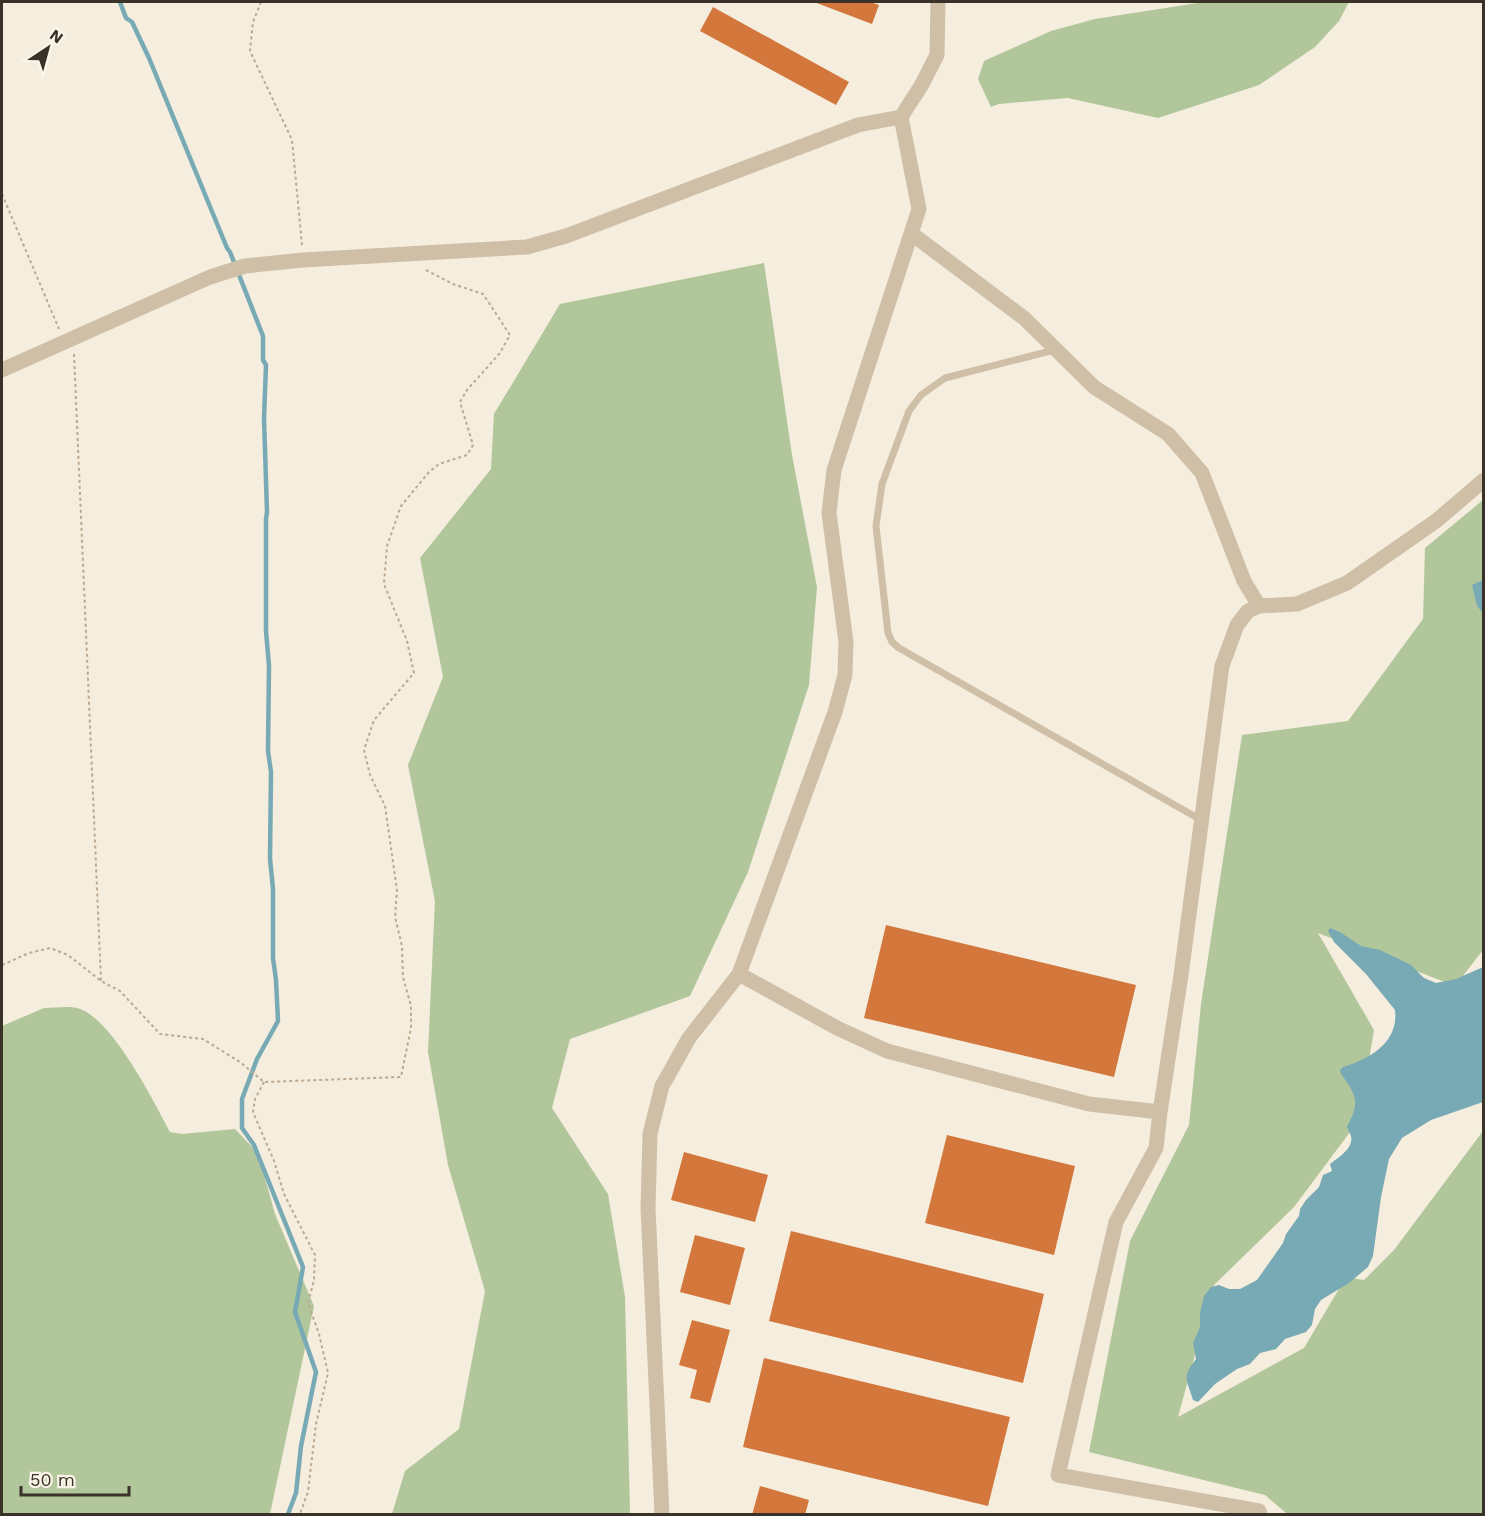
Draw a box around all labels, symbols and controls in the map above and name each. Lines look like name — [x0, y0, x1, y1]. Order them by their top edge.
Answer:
north arrow — [18, 18, 78, 78]
text: N — [46, 25, 67, 47]
scale bar — [21, 1459, 129, 1497]
text: 50 m — [30, 1469, 75, 1490]

